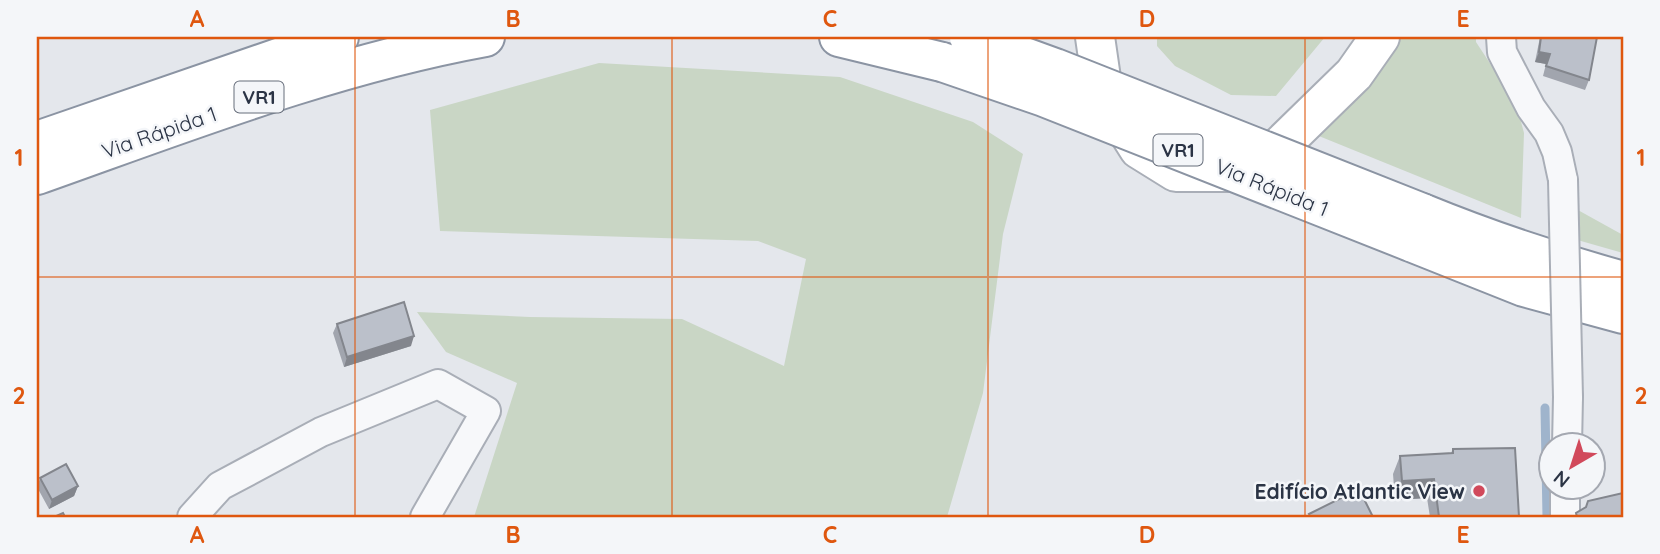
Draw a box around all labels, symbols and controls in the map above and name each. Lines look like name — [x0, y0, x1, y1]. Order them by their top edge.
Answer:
text: A — [190, 4, 205, 33]
text: B — [505, 4, 521, 33]
text: C — [823, 4, 837, 33]
text: D — [1139, 4, 1155, 33]
text: E — [1456, 4, 1470, 33]
road number: VR1 — [234, 82, 284, 113]
street label: Via Rápida 1 — [98, 100, 220, 164]
road number: VR1 — [1154, 134, 1202, 166]
text: 1 — [15, 143, 23, 172]
text: 1 — [1637, 143, 1645, 172]
street label: Via Rápida 1 — [1212, 152, 1332, 222]
text: 2 — [12, 381, 26, 410]
text: 2 — [1634, 381, 1648, 410]
north arrow — [1538, 432, 1608, 502]
text: N — [1548, 465, 1574, 493]
place label: Edifício Atlantic View — [1255, 478, 1465, 504]
marker: Edifício Atlantic View — [1471, 483, 1487, 499]
text: A — [190, 520, 205, 549]
text: B — [505, 520, 521, 549]
text: C — [823, 520, 837, 549]
text: D — [1139, 520, 1155, 549]
text: E — [1456, 520, 1470, 549]

